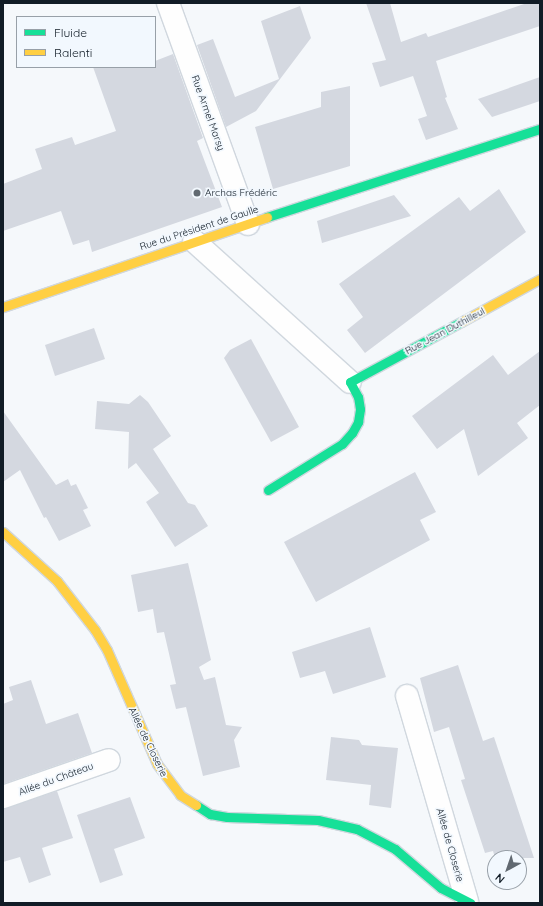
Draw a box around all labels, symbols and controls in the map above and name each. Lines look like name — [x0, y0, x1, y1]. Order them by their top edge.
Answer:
legend — [16, 16, 156, 68]
text: Fluide — [54, 25, 87, 40]
text: Ralenti — [54, 45, 92, 60]
street label: Rue Armel Marsy — [189, 74, 227, 152]
place label: Archas Frédéric — [205, 187, 277, 199]
marker: Archas Frédéric — [192, 188, 202, 198]
street label: Rue du Président de Gaulle — [138, 203, 260, 253]
street label: Rue Jean Duthilleul — [403, 305, 487, 357]
street label: Allée de Closerie — [126, 705, 170, 779]
street label: Allée du Château — [17, 760, 95, 798]
street label: Allée de Closerie — [434, 807, 466, 883]
north arrow — [487, 850, 527, 890]
text: N — [492, 870, 508, 886]

